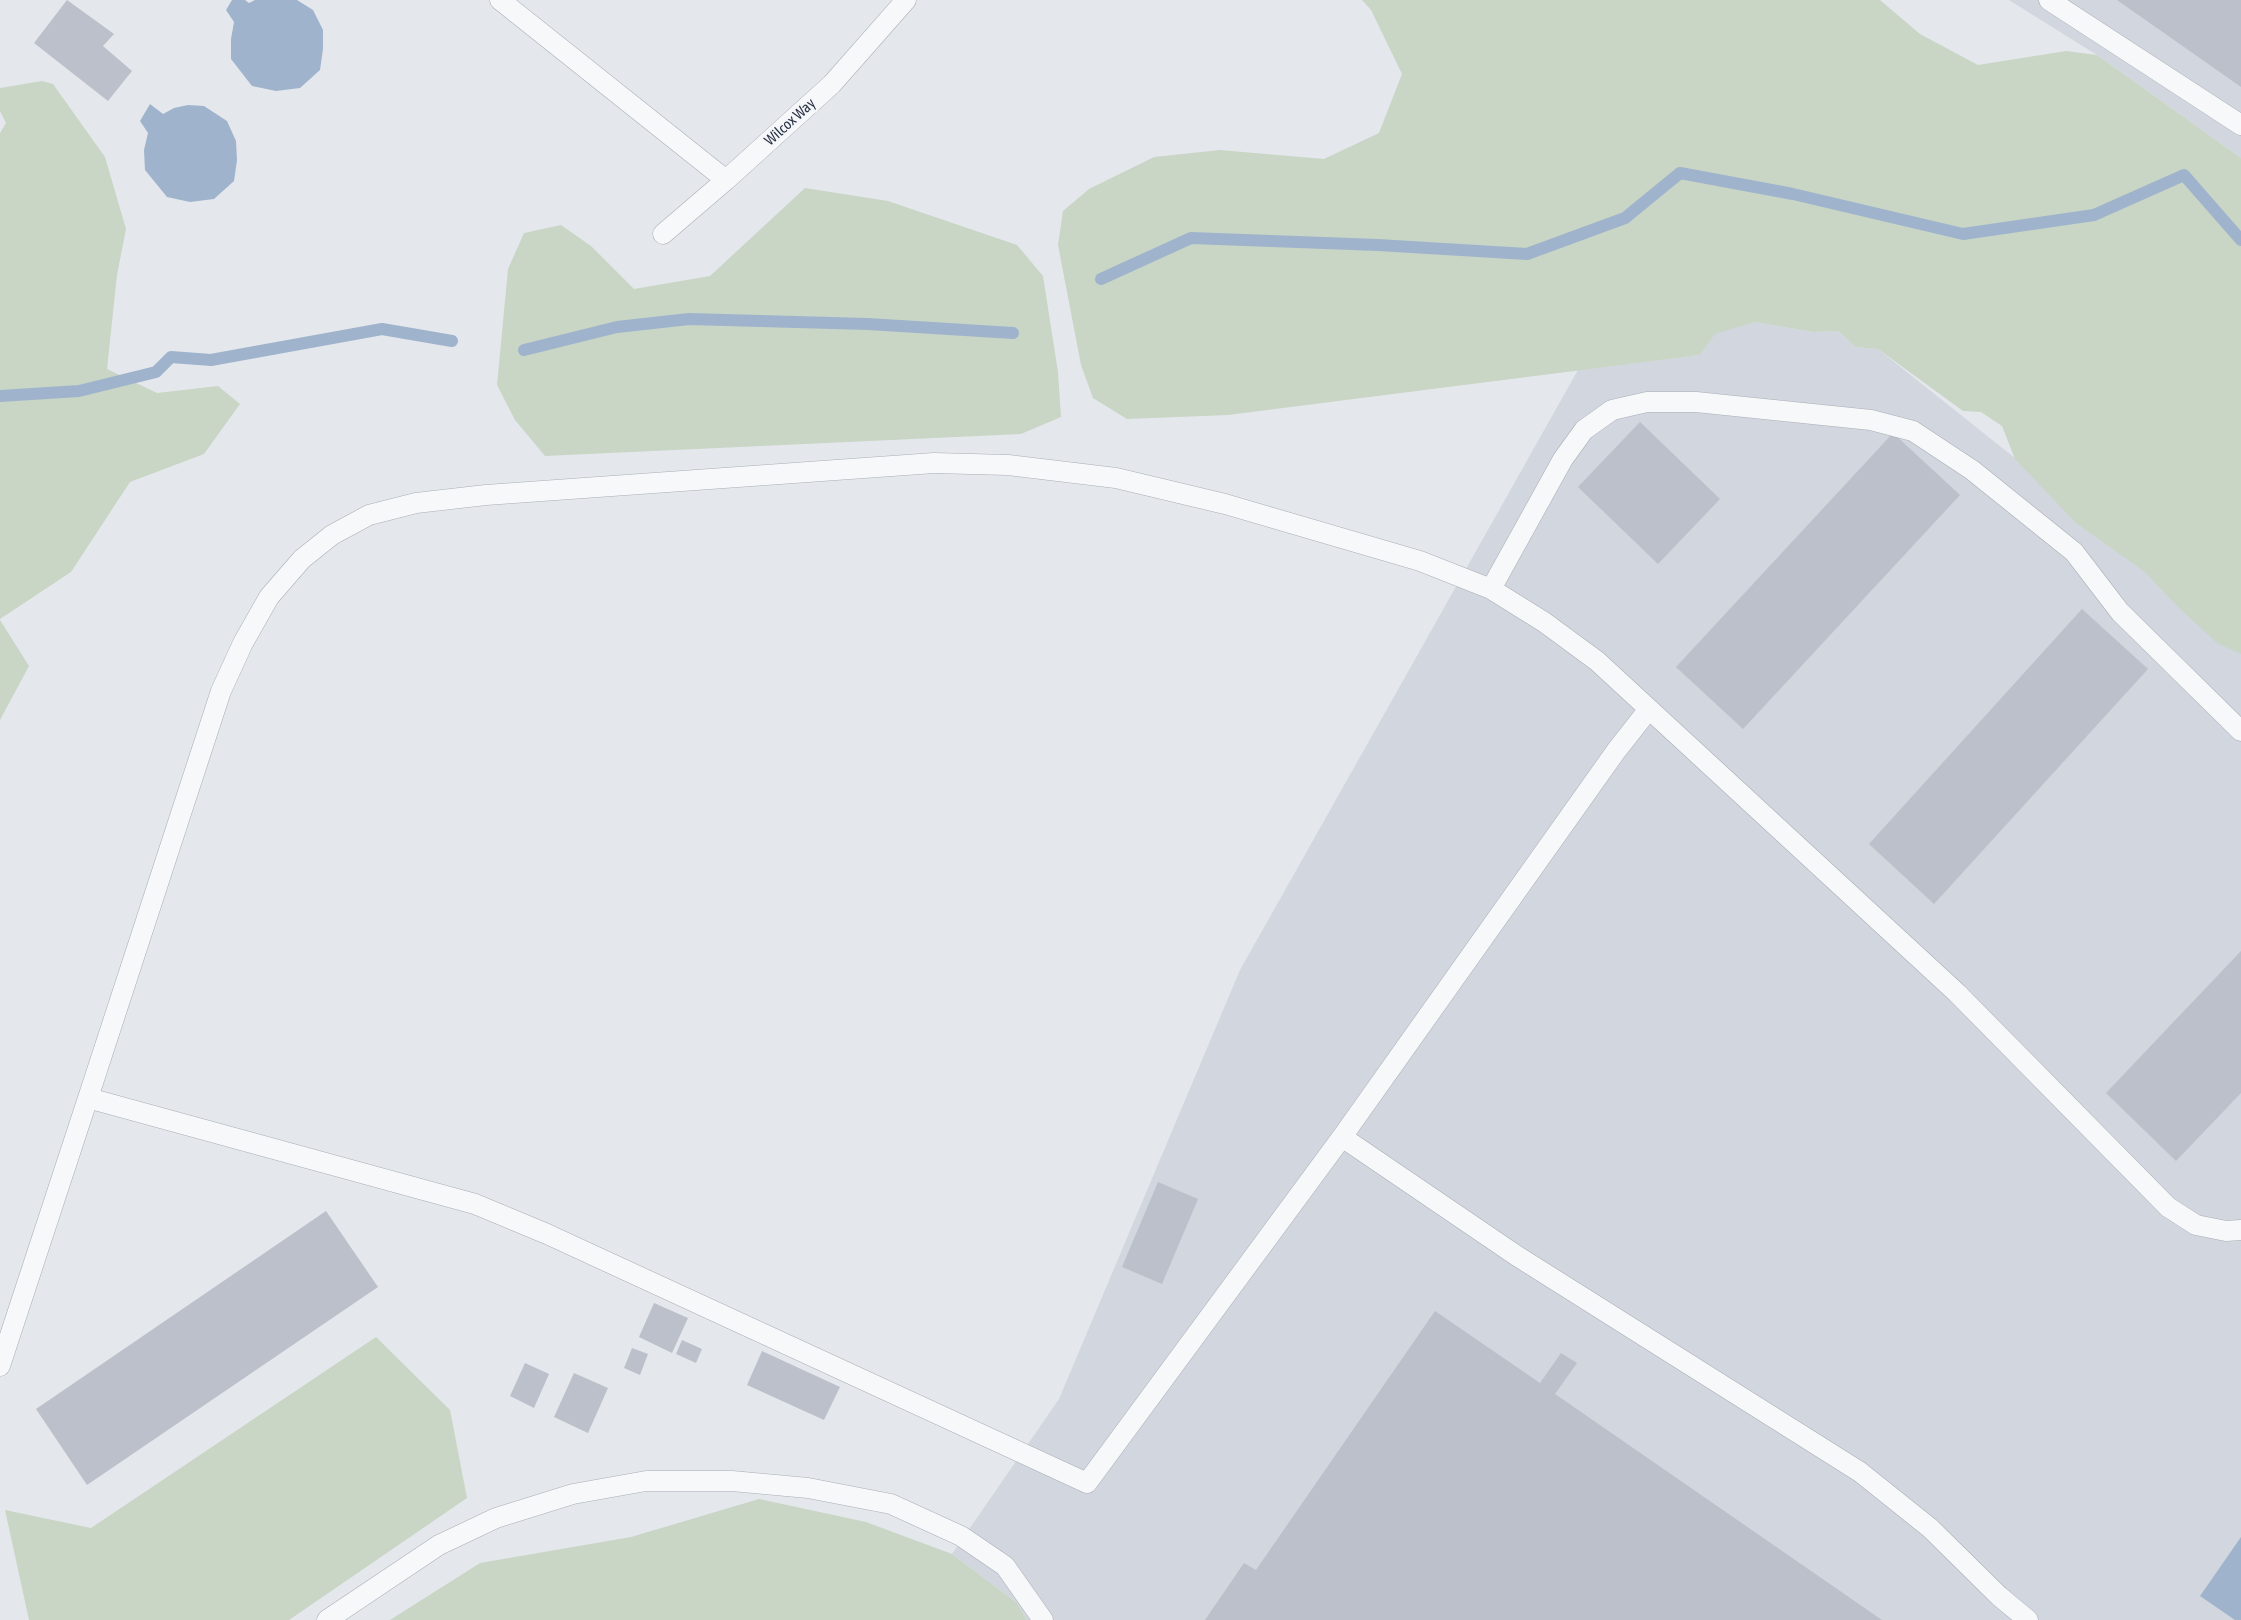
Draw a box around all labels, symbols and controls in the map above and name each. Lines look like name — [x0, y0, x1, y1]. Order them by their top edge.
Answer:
street label: Wilcox Way — [761, 94, 819, 150]

